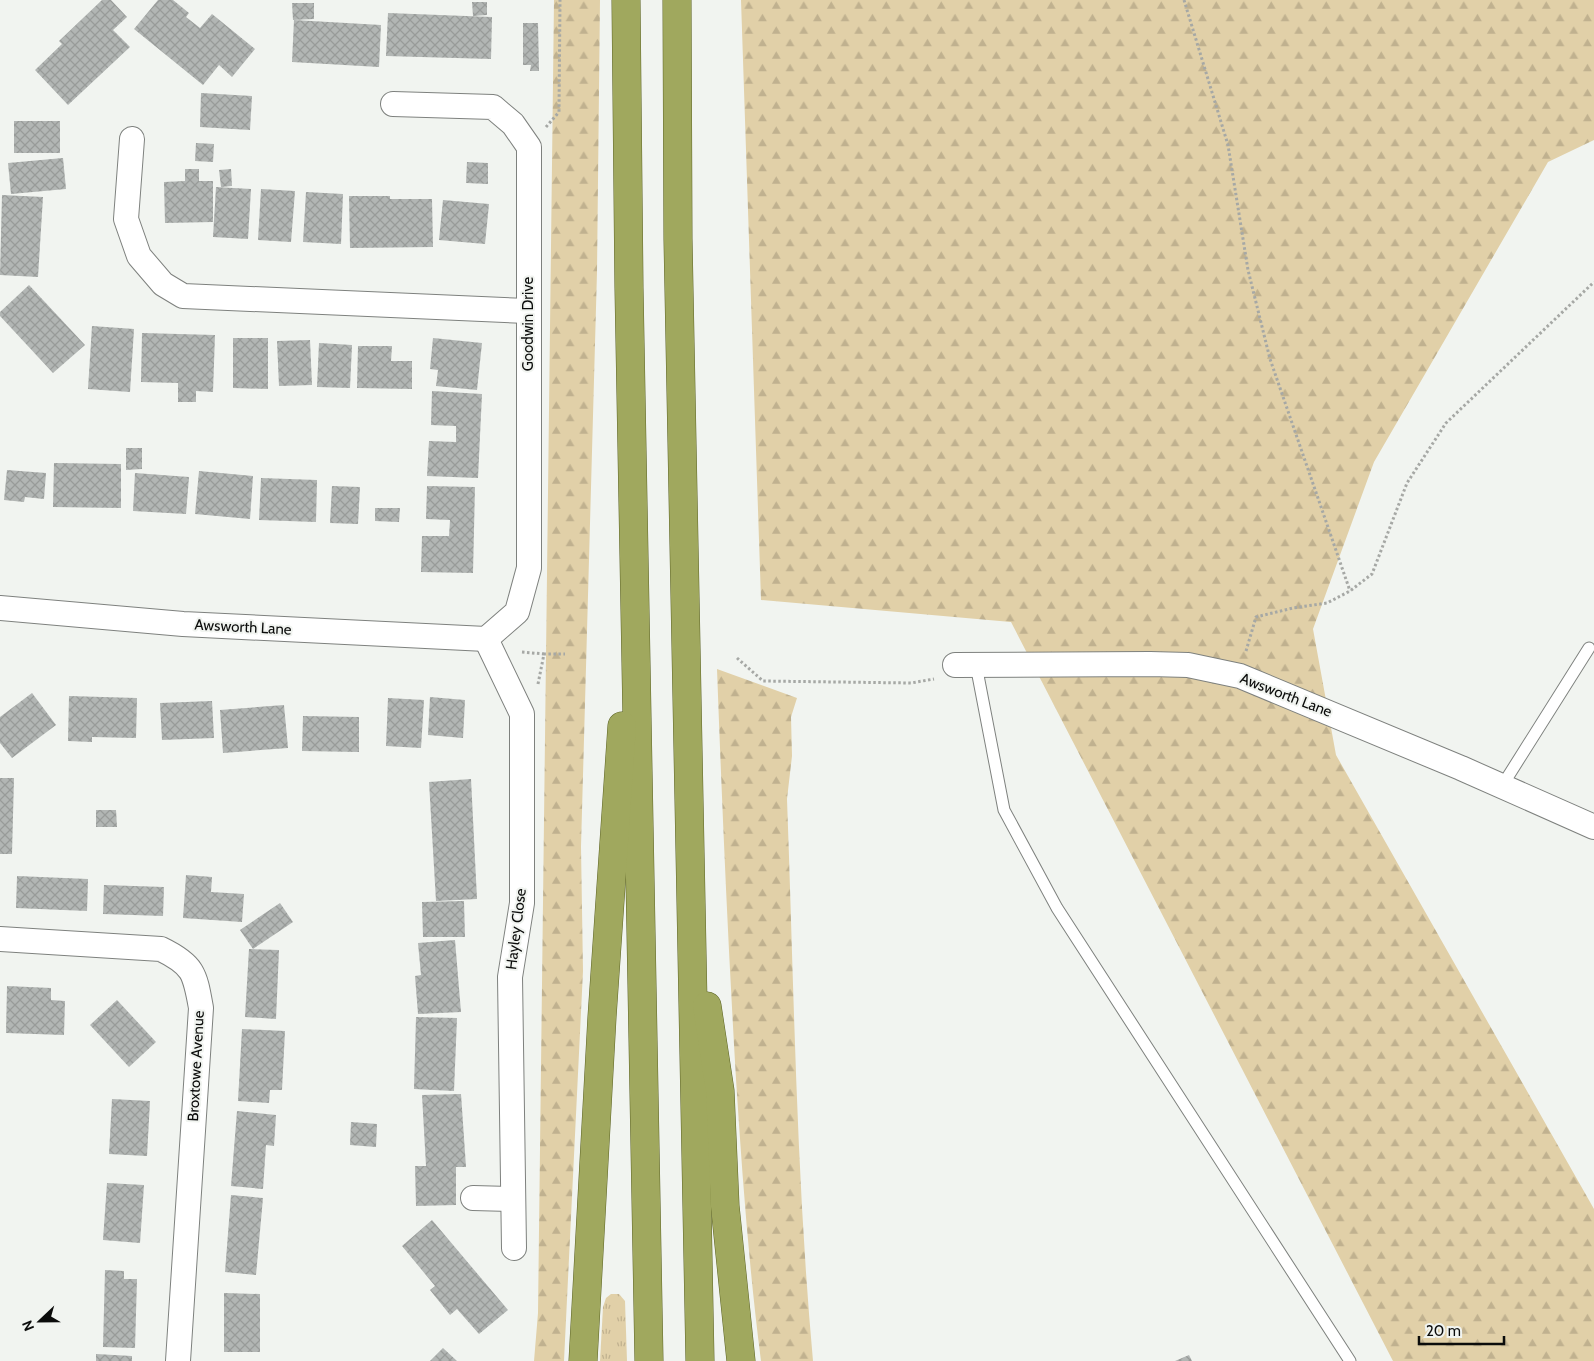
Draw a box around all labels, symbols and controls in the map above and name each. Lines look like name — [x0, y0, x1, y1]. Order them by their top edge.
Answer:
street label: Goodwin Drive — [519, 277, 537, 371]
street label: Awsworth Lane — [194, 615, 292, 639]
street label: Awsworth Lane — [1237, 669, 1335, 721]
street label: Hayley Close — [502, 887, 530, 971]
street label: Broxtowe Avenue — [184, 1010, 208, 1122]
north arrow — [15, 1296, 65, 1346]
scale bar — [1419, 1314, 1504, 1346]
text: N — [18, 1318, 38, 1334]
text: 20 m — [1426, 1322, 1461, 1340]

